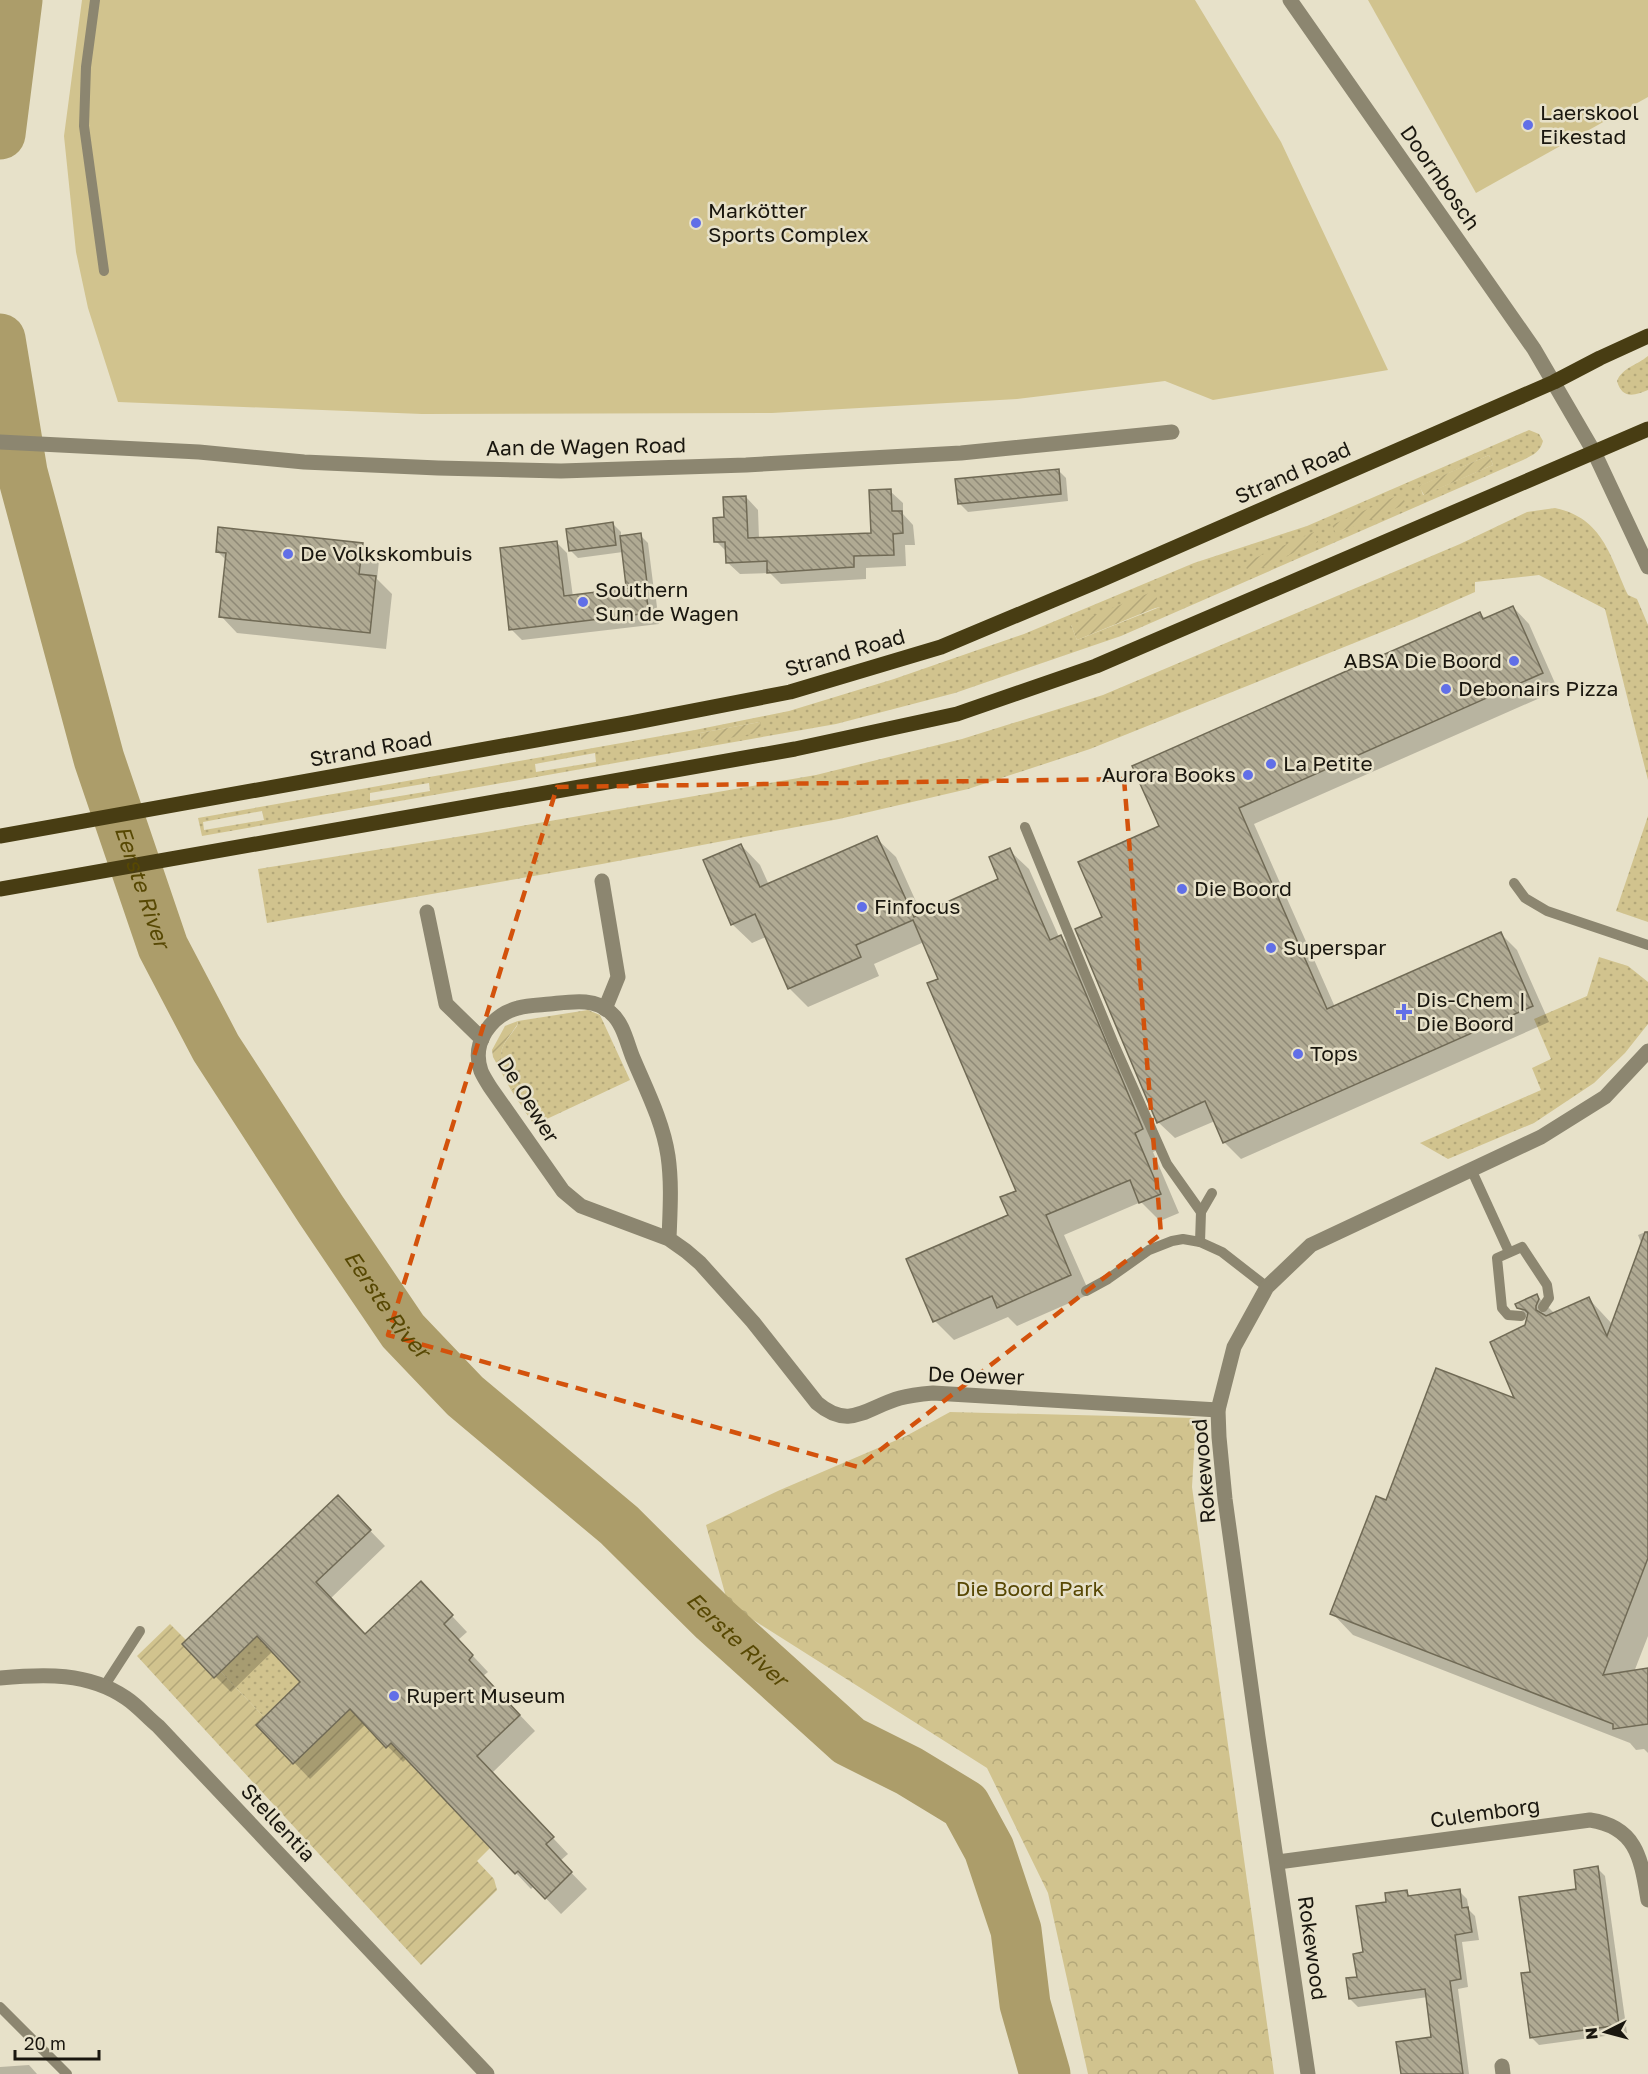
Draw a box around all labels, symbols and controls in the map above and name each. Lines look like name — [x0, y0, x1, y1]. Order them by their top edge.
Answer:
place label: Laerskool Eikestad — [1540, 99, 1639, 149]
marker: Laerskool Eikestad — [1521, 118, 1535, 132]
street label: Doornbosch — [1395, 120, 1486, 235]
place label: Markötter Sports Complex — [708, 197, 869, 247]
marker: Markötter Sports Complex — [689, 216, 703, 230]
street label: Aan de Wagen Road — [486, 431, 686, 461]
street label: Strand Road — [1231, 435, 1354, 509]
place label: De Volkskombuis — [300, 540, 472, 566]
marker: De Volkskombuis — [281, 547, 295, 561]
place label: Southern Sun de Wagen — [595, 576, 739, 626]
marker: Southern Sun de Wagen — [576, 595, 590, 609]
street label: Strand Road — [782, 622, 908, 682]
place label: ABSA Die Boord — [1343, 647, 1502, 673]
marker: ABSA Die Boord — [1507, 654, 1521, 668]
place label: Debonairs Pizza — [1458, 675, 1618, 701]
marker: Debonairs Pizza — [1439, 682, 1453, 696]
street label: Strand Road — [308, 724, 434, 772]
place label: La Petite — [1283, 750, 1373, 776]
marker: La Petite — [1264, 757, 1278, 771]
place label: Aurora Books — [1102, 761, 1236, 787]
marker: Aurora Books — [1241, 768, 1255, 782]
water label: Eerste River — [110, 822, 177, 955]
place label: Die Boord — [1194, 875, 1292, 901]
marker: Die Boord — [1175, 882, 1189, 896]
place label: Finfocus — [874, 893, 960, 919]
marker: Finfocus — [855, 900, 869, 914]
place label: Superspar — [1283, 934, 1387, 960]
marker: Superspar — [1264, 941, 1278, 955]
place label: Dis-Chem | Die Boord — [1416, 986, 1526, 1036]
marker: Dis-Chem | Die Boord — [1397, 1005, 1411, 1019]
place label: Tops — [1310, 1040, 1358, 1066]
marker: Tops — [1291, 1047, 1305, 1061]
street label: De Oewer — [492, 1052, 566, 1147]
water label: Eerste River — [339, 1245, 438, 1366]
street label: De Oewer — [927, 1360, 1025, 1390]
street label: Rokewood — [1185, 1418, 1221, 1525]
park label: Die Boord Park — [956, 1575, 1104, 1601]
water label: Eerste River — [681, 1586, 796, 1694]
place label: Rupert Museum — [406, 1682, 565, 1708]
marker: Rupert Museum — [387, 1689, 401, 1703]
street label: Stellentia — [236, 1778, 322, 1867]
street label: Culemborg — [1428, 1791, 1541, 1833]
street label: Rokewood — [1293, 1894, 1333, 2002]
north arrow — [1576, 2002, 1636, 2062]
scale bar — [15, 2023, 99, 2061]
text: N — [1581, 2026, 1602, 2041]
text: 20 m — [24, 2032, 66, 2054]

